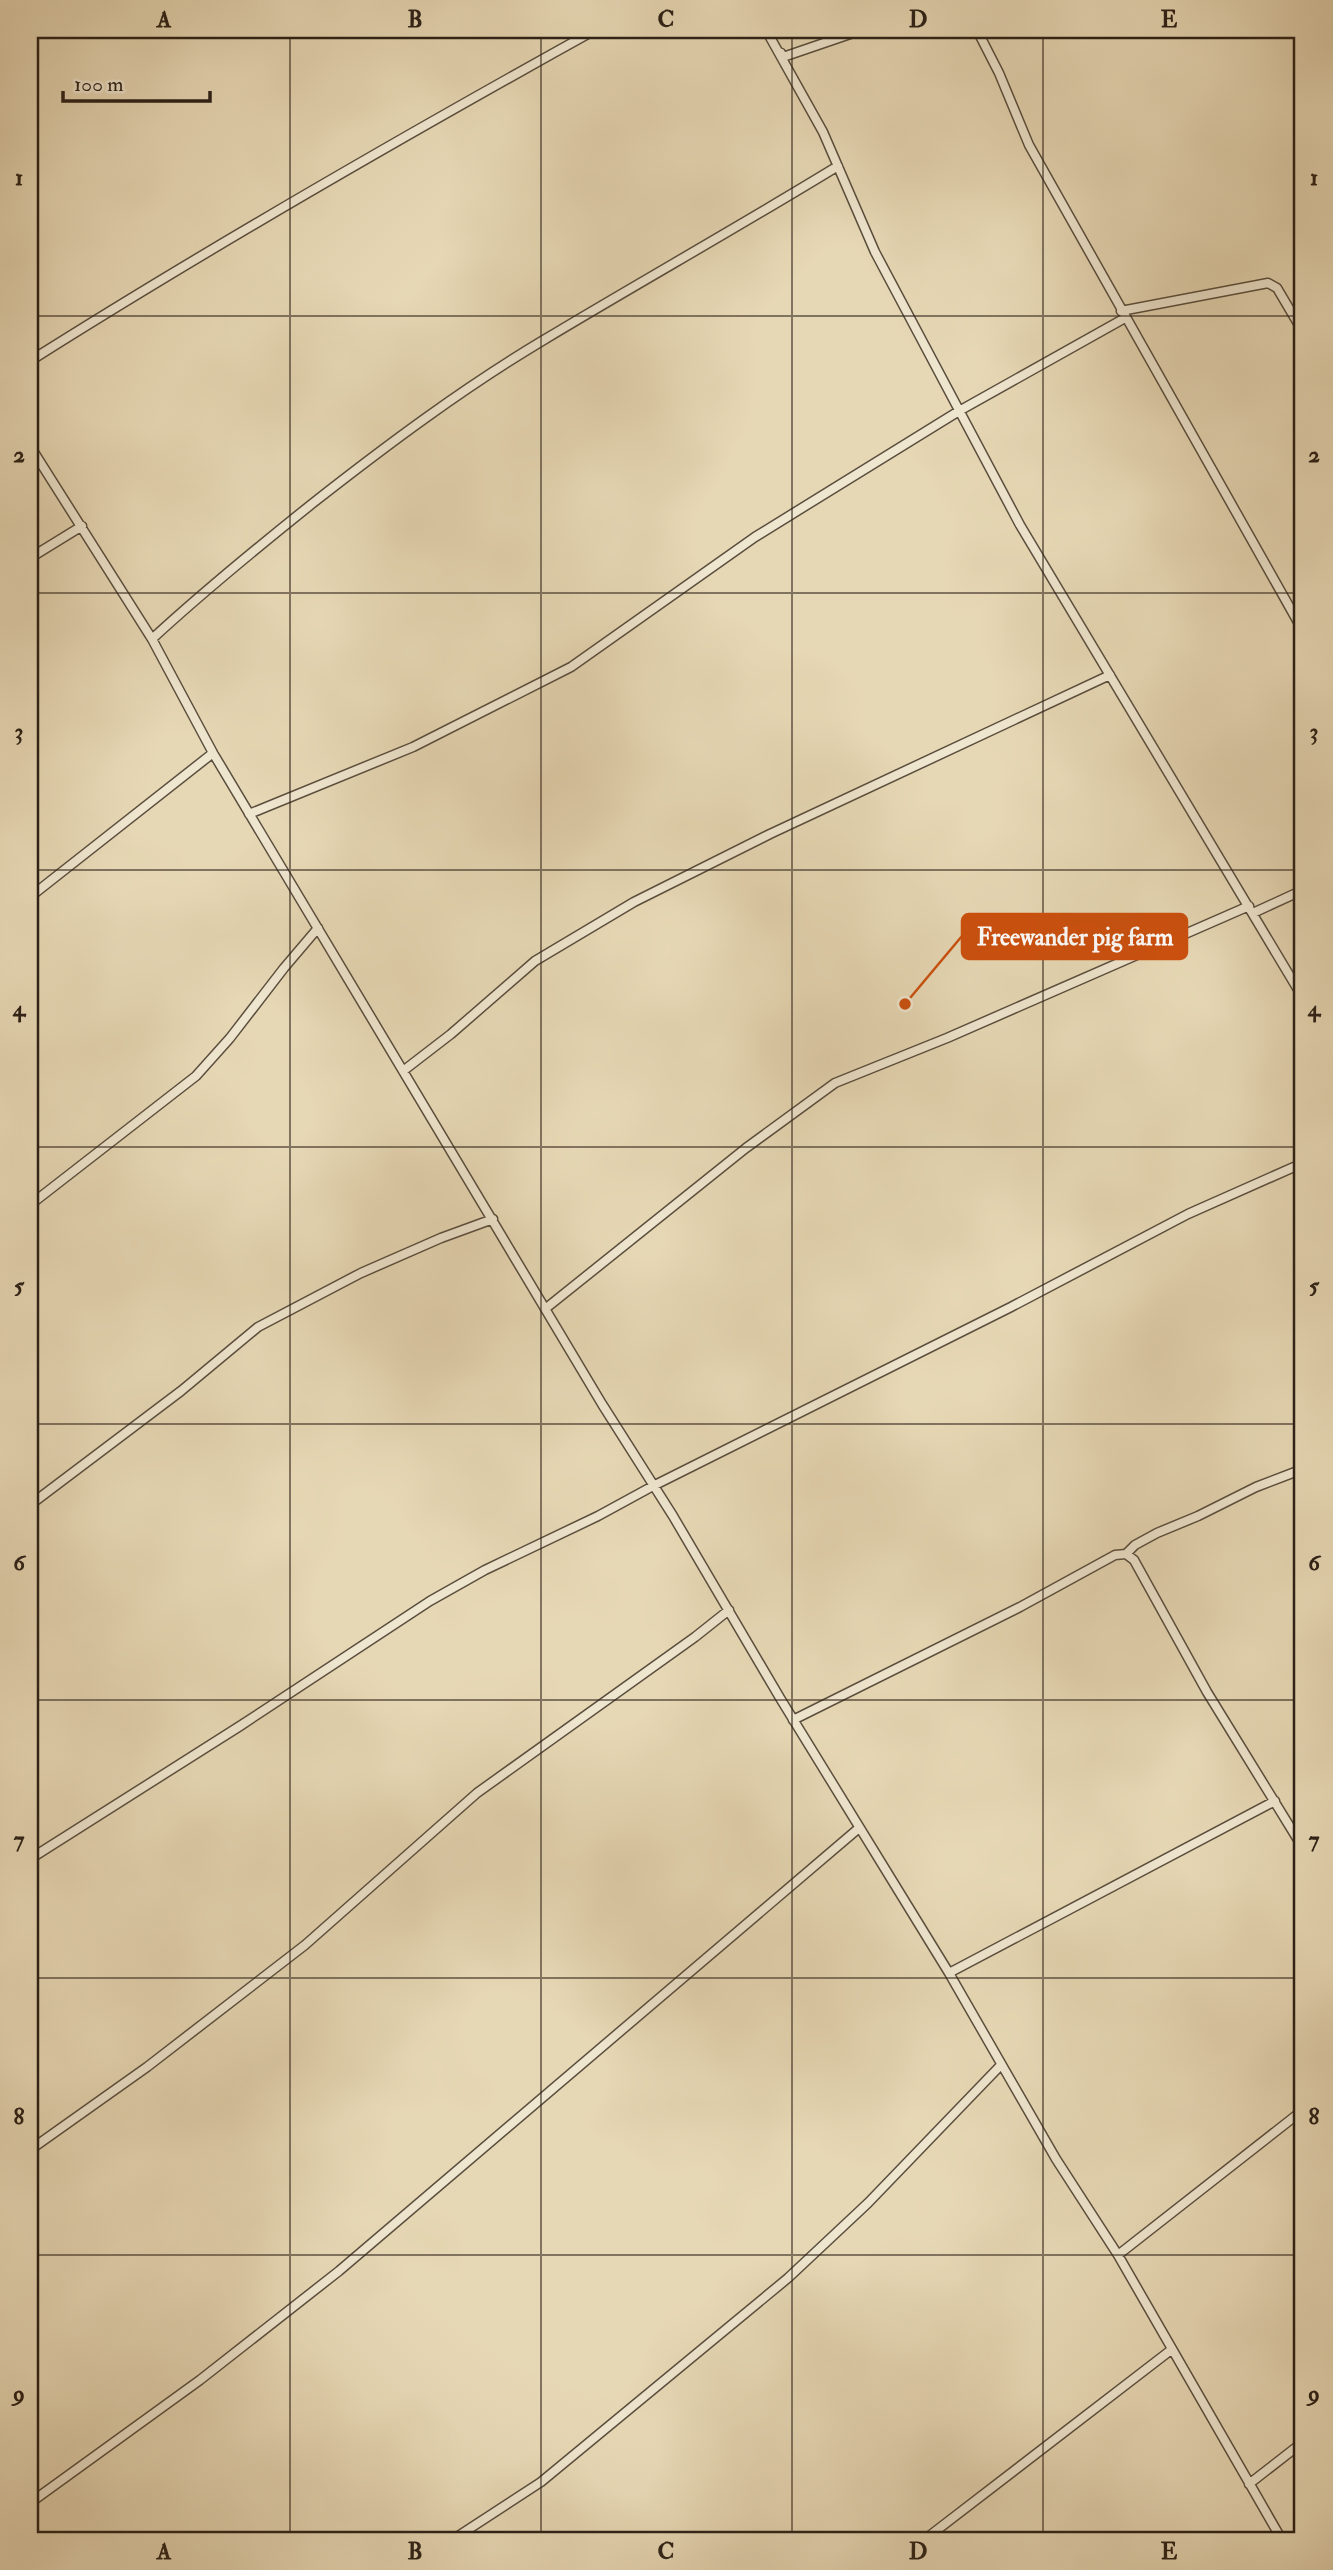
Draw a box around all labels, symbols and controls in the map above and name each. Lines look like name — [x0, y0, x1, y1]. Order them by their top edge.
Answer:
text: A — [156, 5, 172, 34]
text: B — [407, 5, 423, 34]
text: C — [658, 5, 674, 34]
text: D — [909, 5, 927, 34]
text: E — [1161, 5, 1178, 34]
scale bar — [63, 60, 210, 104]
text: 100 m — [74, 71, 124, 98]
text: 1 — [15, 163, 23, 192]
text: 1 — [1310, 163, 1318, 192]
text: 2 — [13, 440, 25, 469]
text: 2 — [1308, 440, 1320, 469]
text: 3 — [15, 717, 23, 746]
text: 3 — [1310, 717, 1318, 746]
callout: Freewander pig farm — [962, 914, 1187, 959]
text: Freewander pig farm — [977, 922, 1174, 953]
text: 4 — [12, 994, 27, 1023]
text: 4 — [1307, 994, 1322, 1023]
text: 5 — [14, 1271, 25, 1300]
text: 5 — [1309, 1271, 1320, 1300]
text: 6 — [13, 1548, 27, 1577]
text: 6 — [1308, 1548, 1322, 1577]
text: 7 — [14, 1825, 25, 1854]
text: 7 — [1309, 1825, 1320, 1854]
text: 8 — [14, 2102, 25, 2131]
text: 8 — [1309, 2102, 1320, 2131]
text: 9 — [11, 2379, 25, 2408]
text: 9 — [1306, 2379, 1320, 2408]
text: A — [156, 2537, 172, 2566]
text: B — [407, 2537, 423, 2566]
text: C — [658, 2537, 674, 2566]
text: D — [909, 2537, 927, 2566]
text: E — [1161, 2537, 1178, 2566]

